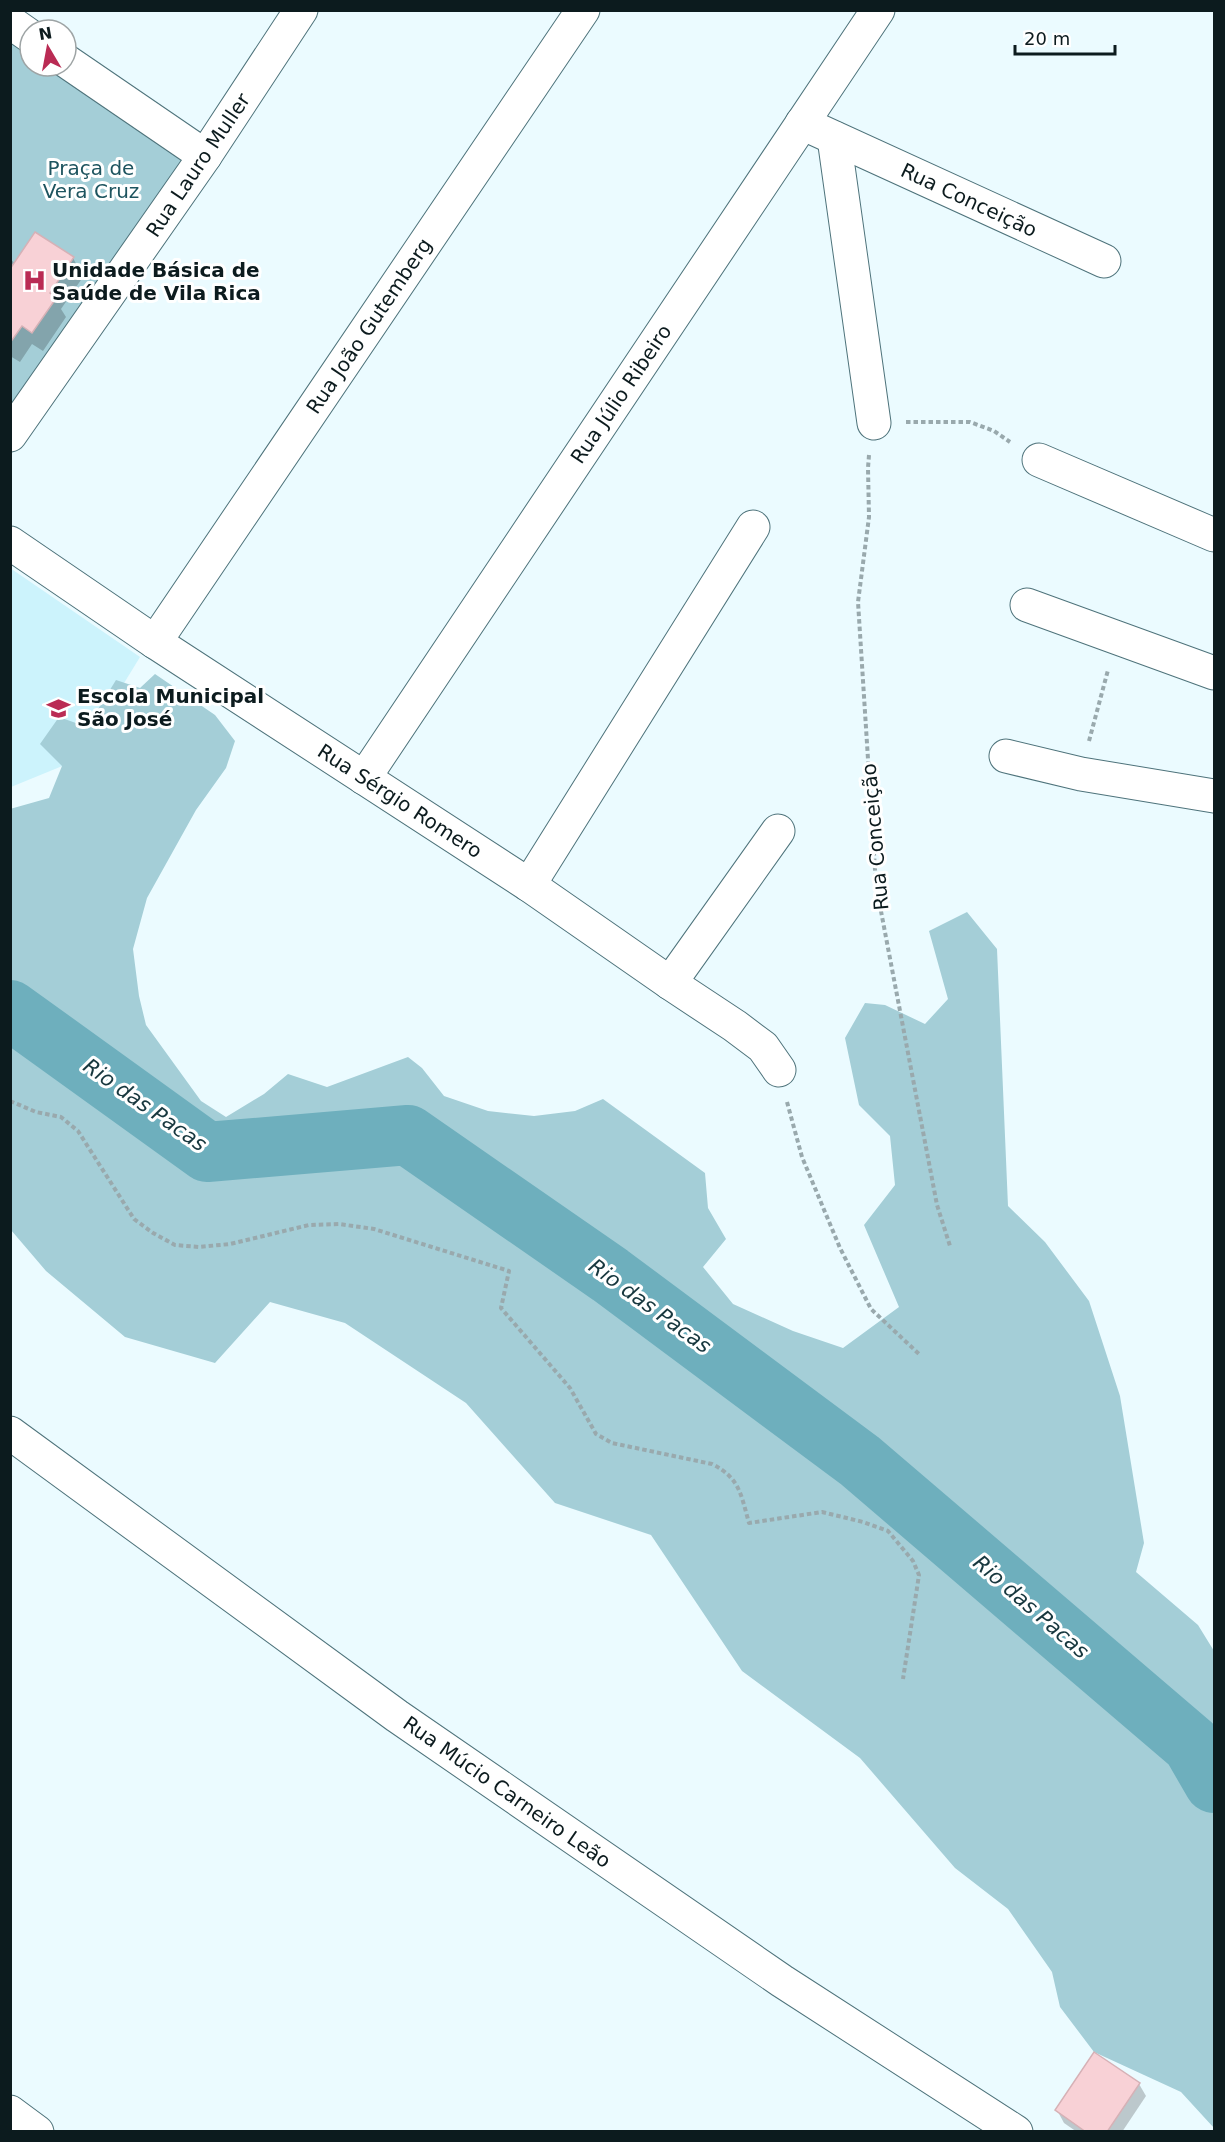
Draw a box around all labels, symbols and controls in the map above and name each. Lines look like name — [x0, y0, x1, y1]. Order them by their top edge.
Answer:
north arrow — [18, 18, 78, 78]
scale bar — [1015, 18, 1116, 56]
text: N — [37, 23, 54, 44]
text: 20 m — [1024, 28, 1070, 49]
street label: Rua Lauro Muller — [141, 88, 255, 241]
park label: Praça de Vera Cruz — [43, 156, 139, 203]
street label: Rua Conceição — [897, 158, 1041, 242]
street label: Rua João Gutemberg — [301, 234, 437, 418]
place label: Unidade Básica de Saúde de Vila Rica — [52, 258, 261, 305]
hospital icon: Unidade Básica de Saúde de Vila Rica — [21, 268, 47, 294]
street label: Rua Júlio Ribeiro — [566, 320, 676, 468]
place label: Escola Municipal São José — [77, 684, 264, 731]
school or university icon: Escola Municipal São José — [46, 695, 72, 721]
street label: Rua Sérgio Romero — [313, 739, 487, 863]
street label: Rua Conceição — [857, 762, 893, 912]
water label: Rio das Pacas — [79, 1054, 211, 1156]
water label: Rio das Pacas — [584, 1254, 716, 1358]
water label: Rio das Pacas — [969, 1550, 1094, 1664]
street label: Rua Múcio Carneiro Leão — [399, 1711, 615, 1873]

